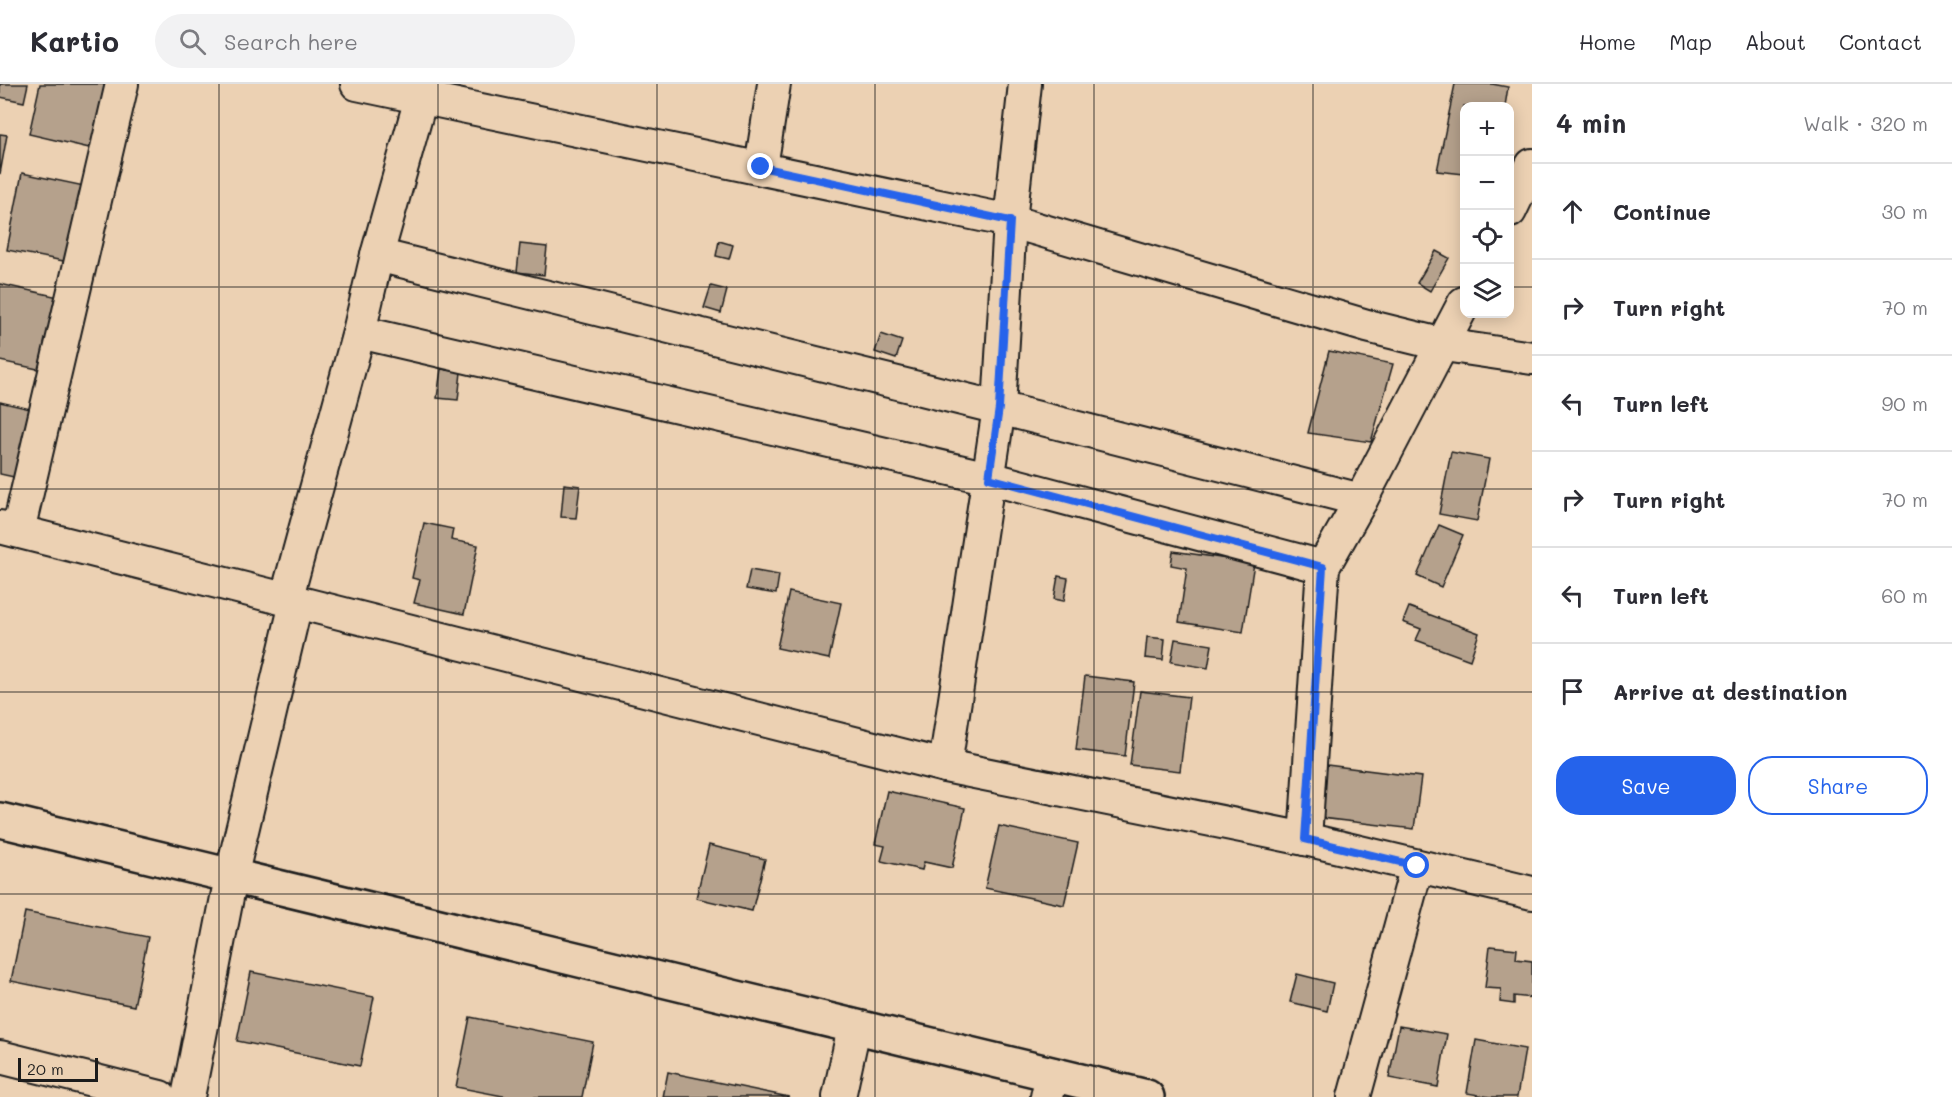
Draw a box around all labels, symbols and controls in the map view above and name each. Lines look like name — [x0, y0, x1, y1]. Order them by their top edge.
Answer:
search box — [155, 14, 575, 68]
text: Kartio — [30, 23, 119, 59]
icon: search — [176, 25, 209, 58]
text: Search here — [224, 27, 358, 56]
text: Home — [1579, 28, 1636, 55]
text: Map — [1669, 28, 1712, 55]
text: About — [1745, 28, 1806, 55]
text: Contact — [1839, 28, 1922, 55]
map controls — [1460, 102, 1514, 318]
button: + — [1460, 102, 1514, 156]
text: 4 min — [1556, 106, 1626, 140]
text: Walk · 320 m — [1803, 110, 1928, 136]
route end — [747, 153, 773, 179]
button: − — [1460, 156, 1514, 210]
icon: ahead — [1556, 195, 1589, 228]
text: Continue — [1613, 197, 1711, 226]
text: 30 m — [1882, 198, 1928, 224]
button: locate — [1460, 210, 1514, 264]
button: layers — [1460, 264, 1514, 318]
icon: right — [1556, 291, 1589, 324]
text: Turn right — [1613, 293, 1725, 322]
text: 70 m — [1882, 294, 1928, 320]
icon: left — [1556, 387, 1589, 420]
text: Turn left — [1613, 389, 1709, 418]
text: 90 m — [1882, 390, 1928, 416]
icon: right — [1556, 483, 1589, 516]
text: Turn right — [1613, 485, 1725, 514]
text: 70 m — [1882, 486, 1928, 512]
icon: left — [1556, 579, 1589, 612]
text: Turn left — [1613, 581, 1709, 610]
text: 60 m — [1881, 582, 1928, 608]
icon: arrive — [1556, 675, 1589, 708]
text: Arrive at destination — [1613, 677, 1848, 706]
button: Save — [1556, 756, 1736, 815]
button: Share — [1748, 756, 1928, 815]
route start — [1403, 852, 1429, 878]
scale bar — [18, 1055, 98, 1082]
text: 20 m — [27, 1058, 64, 1079]

